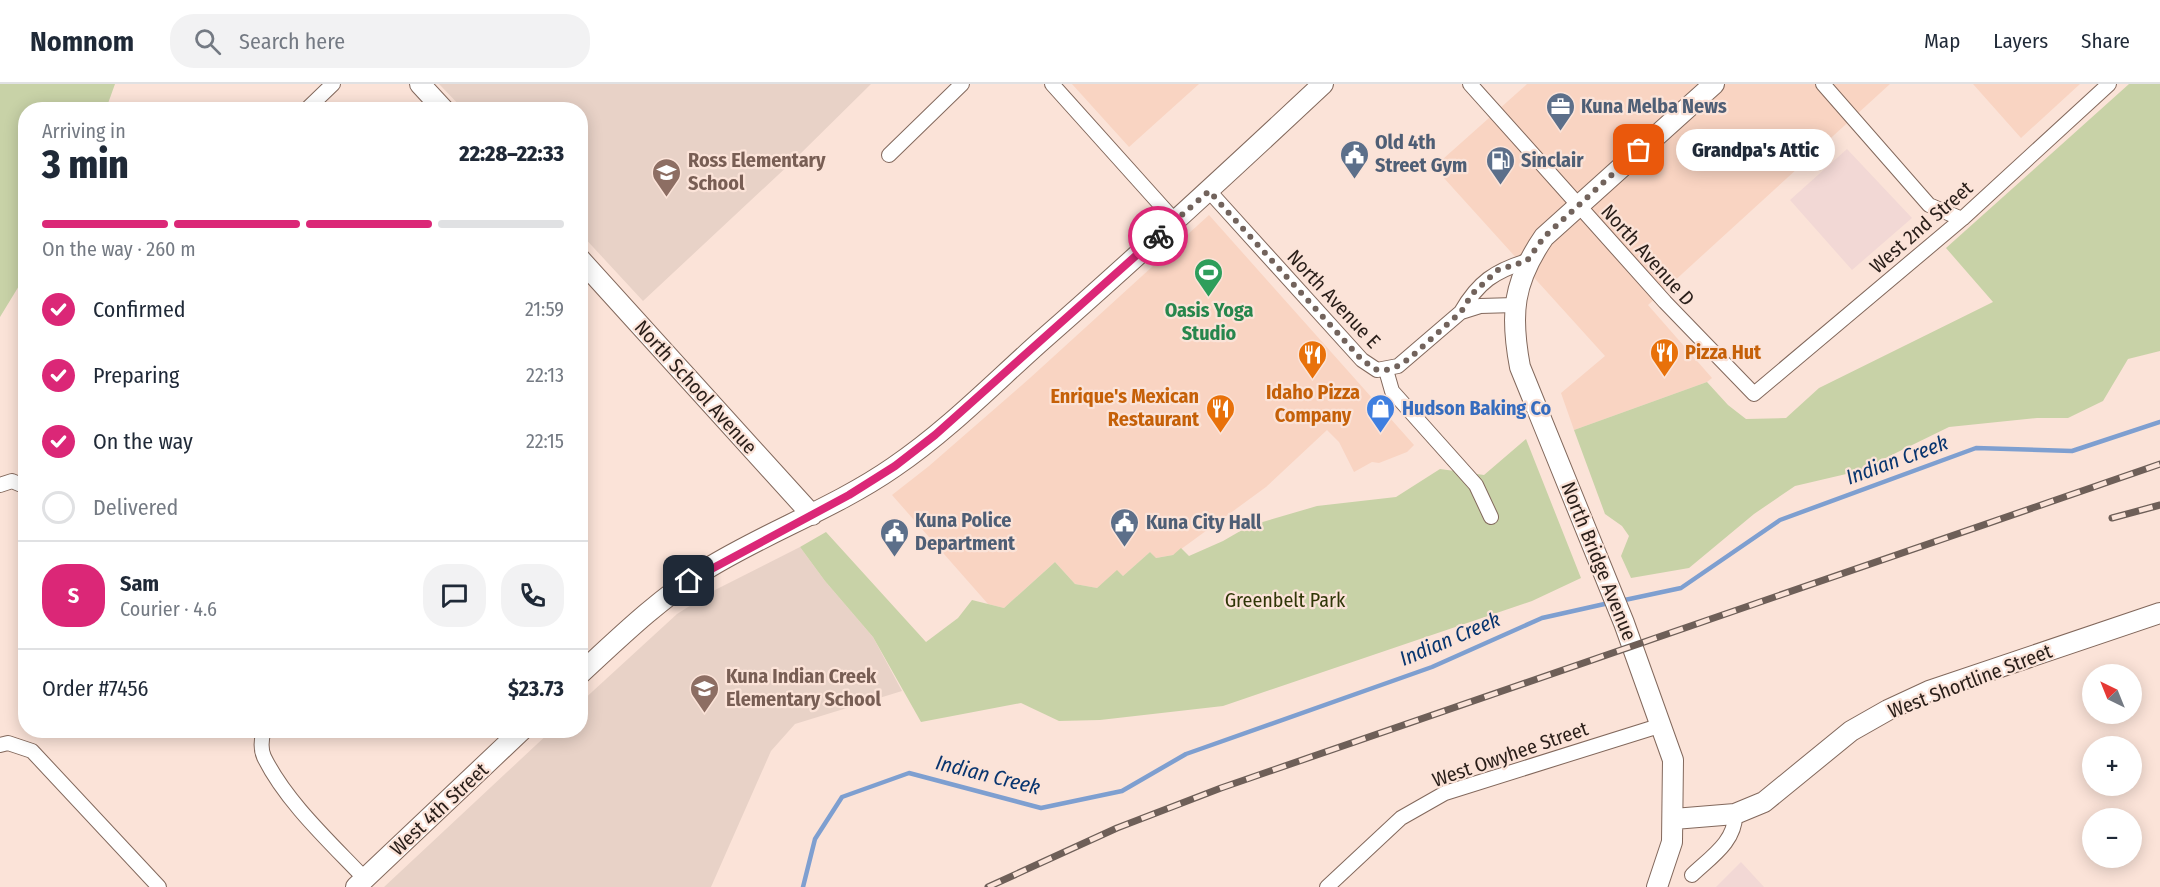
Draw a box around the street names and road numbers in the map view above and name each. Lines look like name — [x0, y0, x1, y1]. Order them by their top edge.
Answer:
street label: West 2nd Street — [1865, 176, 1978, 278]
street label: North Avenue D — [1596, 199, 1700, 311]
street label: North Avenue E — [1282, 245, 1386, 353]
street label: North School Avenue — [630, 315, 762, 459]
street label: North Bridge Avenue — [1556, 478, 1642, 644]
street label: West Shortline Street — [1885, 639, 2056, 723]
street label: West Owyhee Street — [1429, 716, 1591, 792]
street label: West 4th Street — [385, 757, 493, 860]

